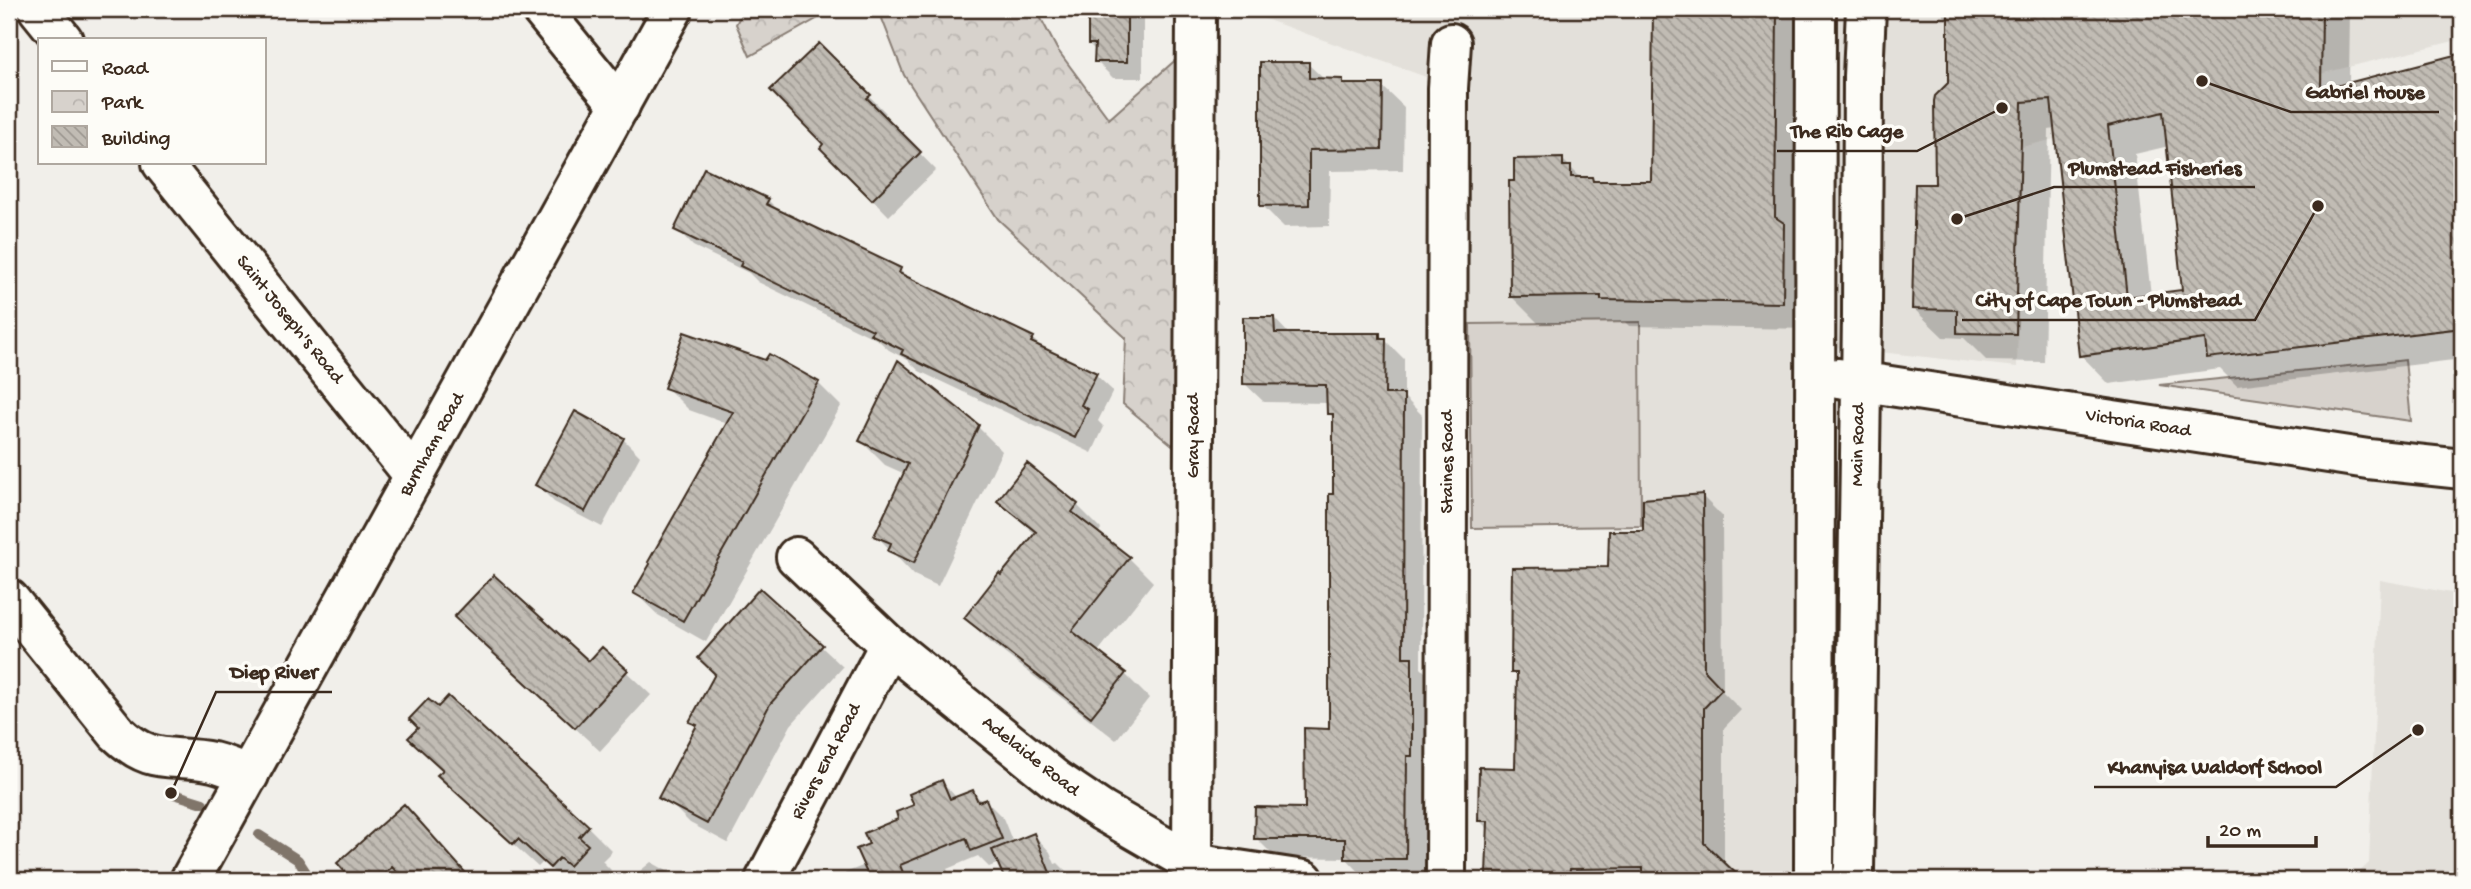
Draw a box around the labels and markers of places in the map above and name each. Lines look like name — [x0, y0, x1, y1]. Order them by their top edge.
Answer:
callout: Gabriel House — [2291, 70, 2439, 112]
callout: The Rib Cage — [1777, 109, 1917, 151]
callout: Plumstead Fisheries — [2054, 145, 2255, 187]
callout: City of Cape Town - Plumstead — [1962, 278, 2255, 320]
callout: Diep River — [216, 650, 332, 692]
callout: Khanyisa Waldorf School — [2094, 745, 2336, 787]

